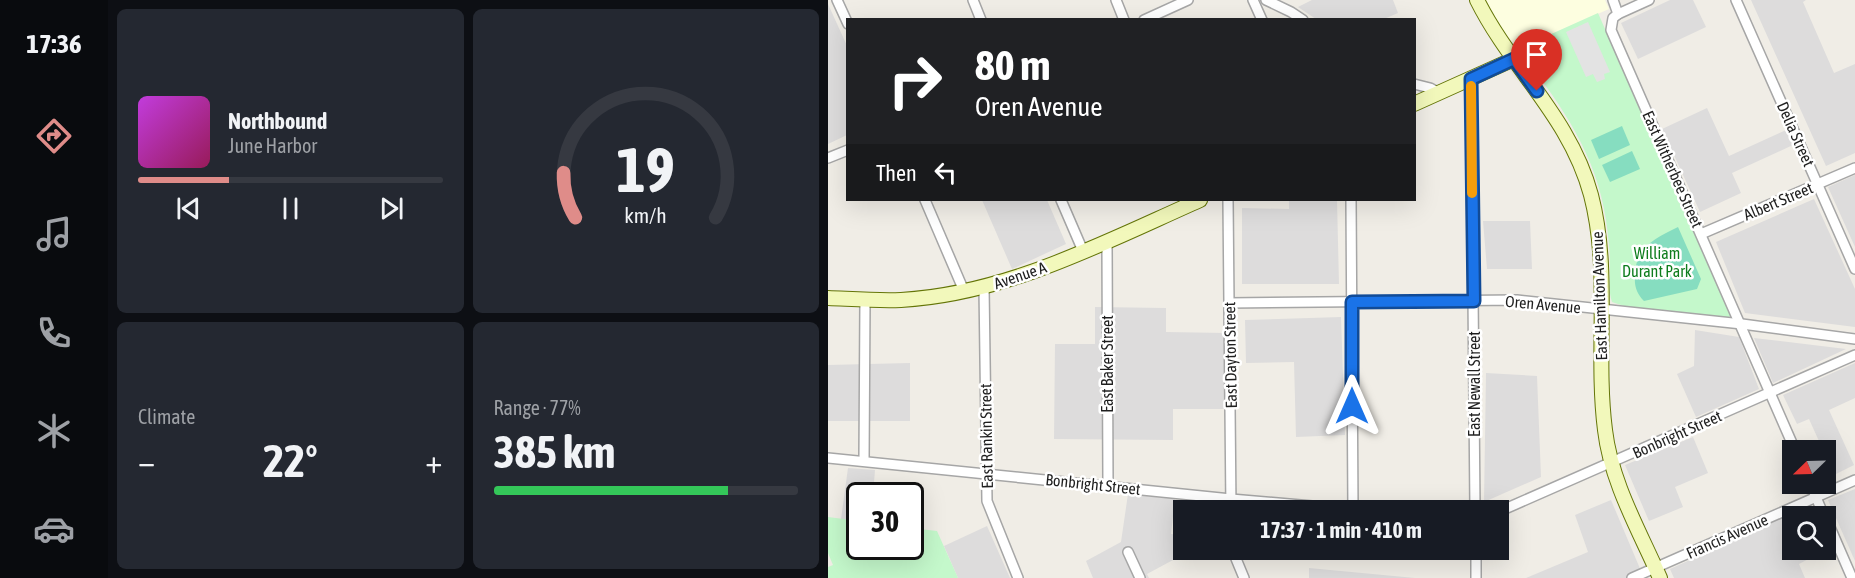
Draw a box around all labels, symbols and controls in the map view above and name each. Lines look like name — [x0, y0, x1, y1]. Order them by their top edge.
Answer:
text: 17:36 — [26, 28, 82, 59]
pin — [1511, 29, 1562, 91]
icon: arrive — [1520, 38, 1553, 71]
text: 80 m — [975, 41, 1050, 89]
icon: right — [876, 42, 954, 120]
text: Oren Avenue — [975, 91, 1103, 122]
street label: Delia Street — [1774, 99, 1818, 169]
text: Northbound — [228, 108, 327, 134]
street label: East Witherbee Street — [1639, 108, 1707, 230]
icon: directions — [33, 115, 75, 157]
text: June Harbor — [228, 134, 317, 157]
text: 19 — [616, 134, 675, 205]
icon: left — [929, 156, 962, 189]
text: Then — [876, 160, 917, 186]
street label: Albert Street — [1741, 178, 1816, 224]
icon: previous — [172, 192, 205, 225]
icon: pause — [274, 192, 307, 225]
icon: next — [375, 192, 408, 225]
text: km/h — [624, 203, 667, 228]
icon: music — [33, 213, 75, 255]
street label: East Hamilton Avenue — [1588, 231, 1610, 361]
park label: William Durant Park — [1622, 244, 1692, 280]
street label: Avenue A — [991, 258, 1049, 292]
street label: Oren Avenue — [1505, 292, 1581, 316]
street label: East Dayton Street — [1220, 301, 1241, 409]
icon: phone — [33, 312, 75, 354]
street label: East Baker Street — [1098, 315, 1116, 413]
street label: East Newall Street — [1465, 331, 1483, 437]
position arrow — [1320, 374, 1384, 438]
street label: East Rankin Street — [976, 383, 996, 489]
text: Range · 77% — [494, 396, 581, 419]
text: Climate — [138, 405, 195, 428]
street label: Bonbright Street — [1630, 406, 1725, 463]
icon: climate — [33, 410, 75, 452]
text: 385 km — [494, 426, 615, 478]
text: 22° — [263, 435, 318, 487]
north arrow — [1782, 440, 1836, 494]
map controls — [1782, 440, 1836, 560]
text: − — [138, 442, 155, 480]
text: + — [425, 442, 442, 480]
street label: Bonbright Street — [1045, 470, 1142, 499]
speed limit sign: 30 — [846, 482, 924, 560]
button: search — [1782, 506, 1836, 560]
icon: car — [33, 508, 75, 550]
street label: Francis Avenue — [1683, 510, 1771, 562]
text: 17:37 · 1 min · 410 m — [1260, 517, 1422, 543]

